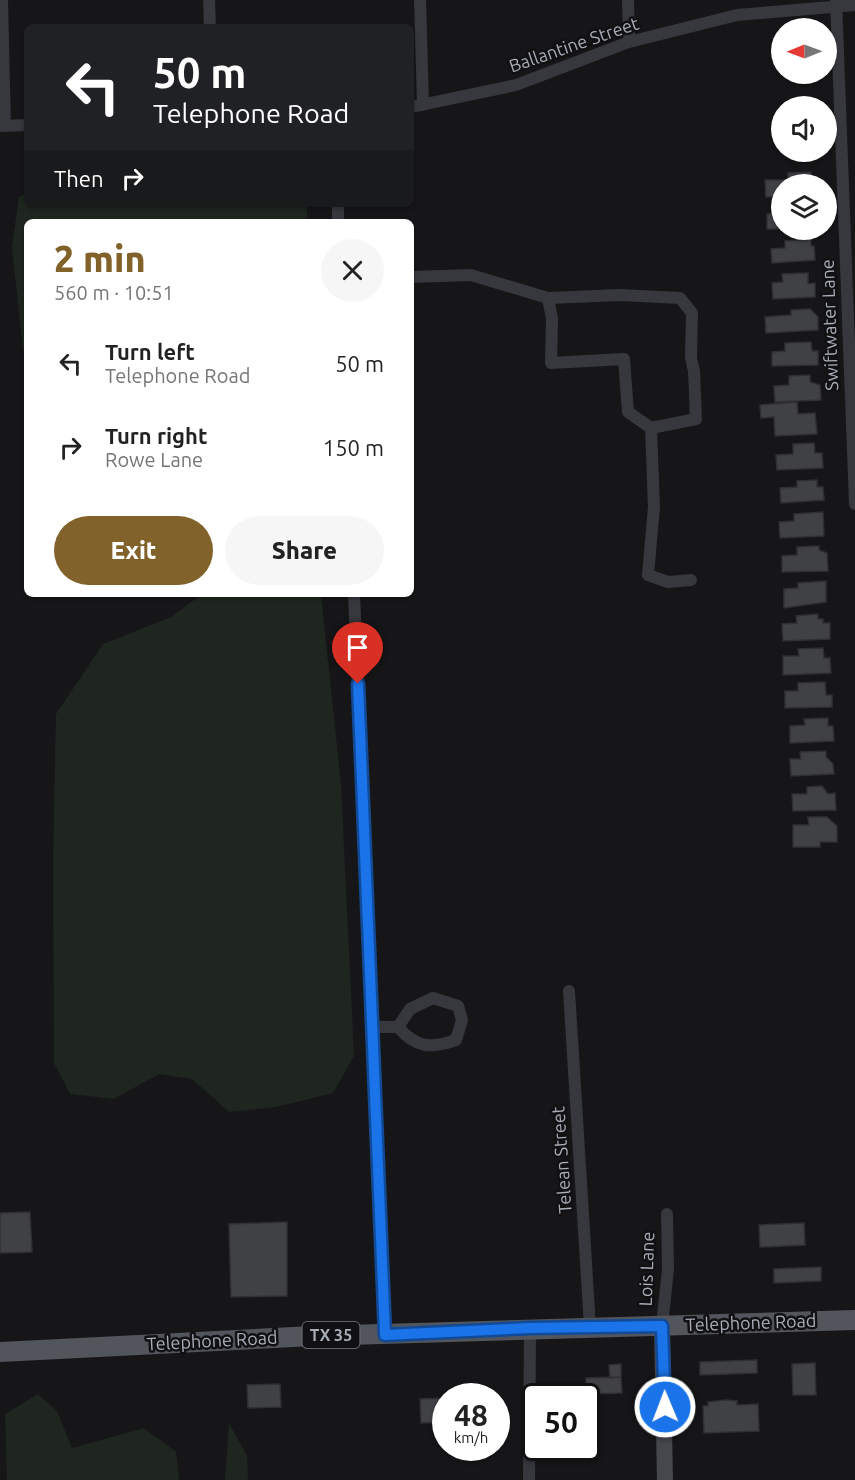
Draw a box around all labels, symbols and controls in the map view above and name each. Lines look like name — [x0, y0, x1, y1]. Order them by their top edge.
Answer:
street label: Ballantine Street — [506, 13, 641, 76]
north arrow — [771, 18, 837, 84]
map controls — [771, 18, 837, 240]
icon: left — [54, 48, 132, 126]
text: 50 m — [153, 49, 247, 96]
button: sound — [771, 96, 837, 162]
text: Telephone Road — [153, 98, 349, 128]
icon: right — [116, 162, 149, 195]
text: Then — [54, 166, 104, 191]
button: layers — [771, 174, 837, 240]
text: 2 min — [54, 238, 146, 279]
button: close — [321, 239, 384, 302]
street label: Swiftwater Lane — [817, 259, 841, 391]
text: 560 m · 10:51 — [54, 281, 174, 304]
text: Turn left — [105, 339, 195, 364]
icon: left — [54, 347, 87, 380]
text: 50 m — [335, 351, 384, 376]
text: Telephone Road — [105, 364, 250, 387]
text: Turn right — [105, 423, 207, 448]
icon: right — [54, 431, 87, 464]
text: 150 m — [323, 435, 384, 460]
text: Rowe Lane — [105, 448, 203, 471]
button: Exit — [54, 516, 213, 585]
button: Share — [225, 516, 384, 585]
pin — [332, 622, 383, 684]
icon: arrive — [341, 631, 374, 664]
street label: Telean Street — [547, 1106, 575, 1214]
street label: Lois Lane — [635, 1231, 657, 1307]
street label: Telephone Road — [685, 1310, 817, 1334]
road number: TX 35 — [302, 1322, 360, 1348]
street label: Telephone Road — [146, 1327, 278, 1353]
position arrow — [633, 1375, 697, 1439]
speed limit sign: 50 — [522, 1383, 600, 1461]
text: 48 — [454, 1398, 488, 1432]
text: km/h — [454, 1429, 488, 1446]

